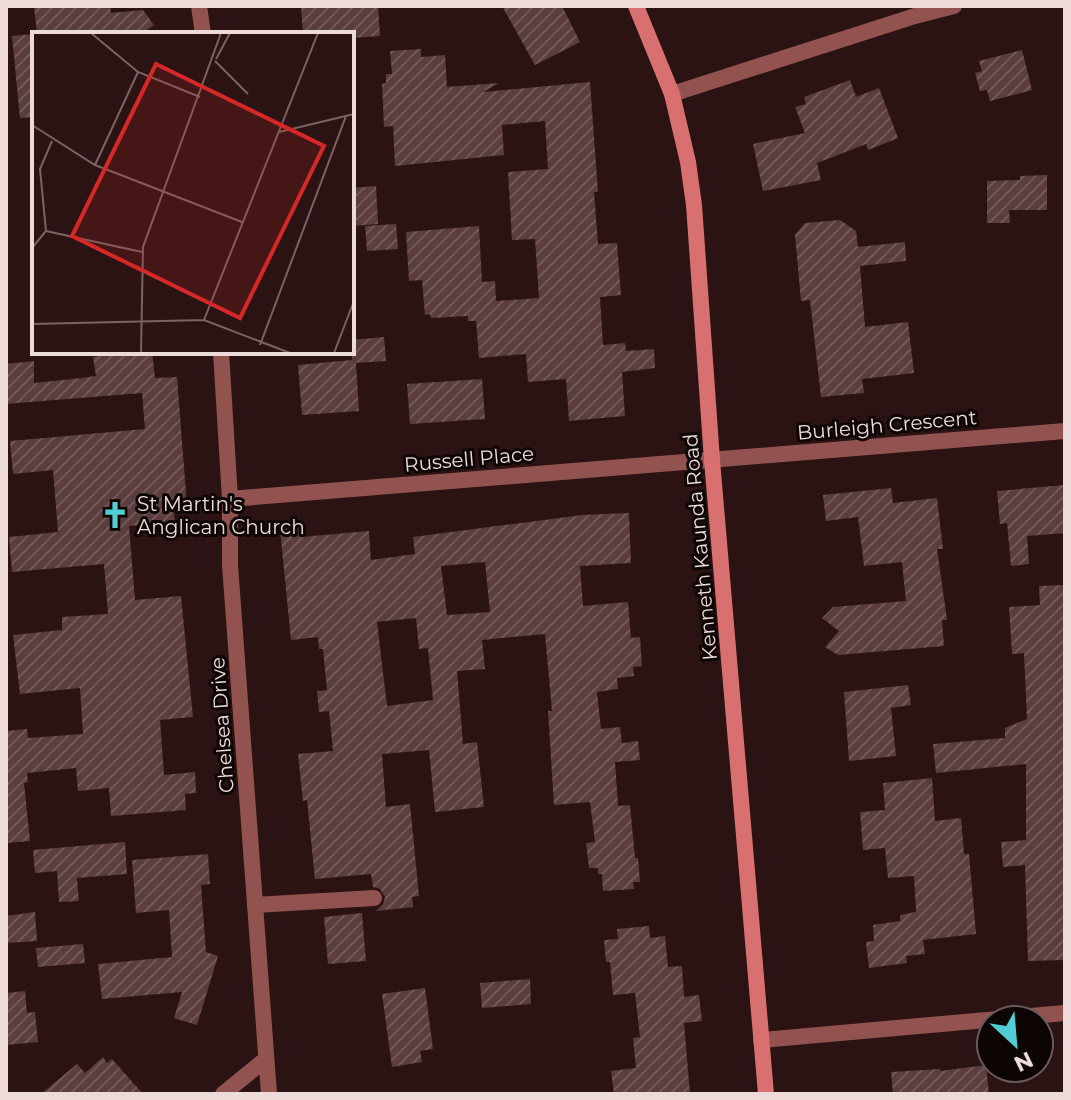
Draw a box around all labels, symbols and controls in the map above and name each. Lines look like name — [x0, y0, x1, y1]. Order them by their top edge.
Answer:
inset map — [32, 32, 354, 354]
street label: Burleigh Crescent — [796, 405, 978, 445]
street label: Kenneth Kaunda Road — [678, 433, 722, 661]
street label: Russell Place — [403, 441, 535, 477]
place label: St Martin's Anglican Church — [137, 492, 305, 539]
church icon: St Martin's Anglican Church — [100, 500, 130, 530]
street label: Chelsea Drive — [205, 656, 239, 794]
north arrow — [975, 1004, 1055, 1084]
text: N — [1010, 1045, 1037, 1078]

